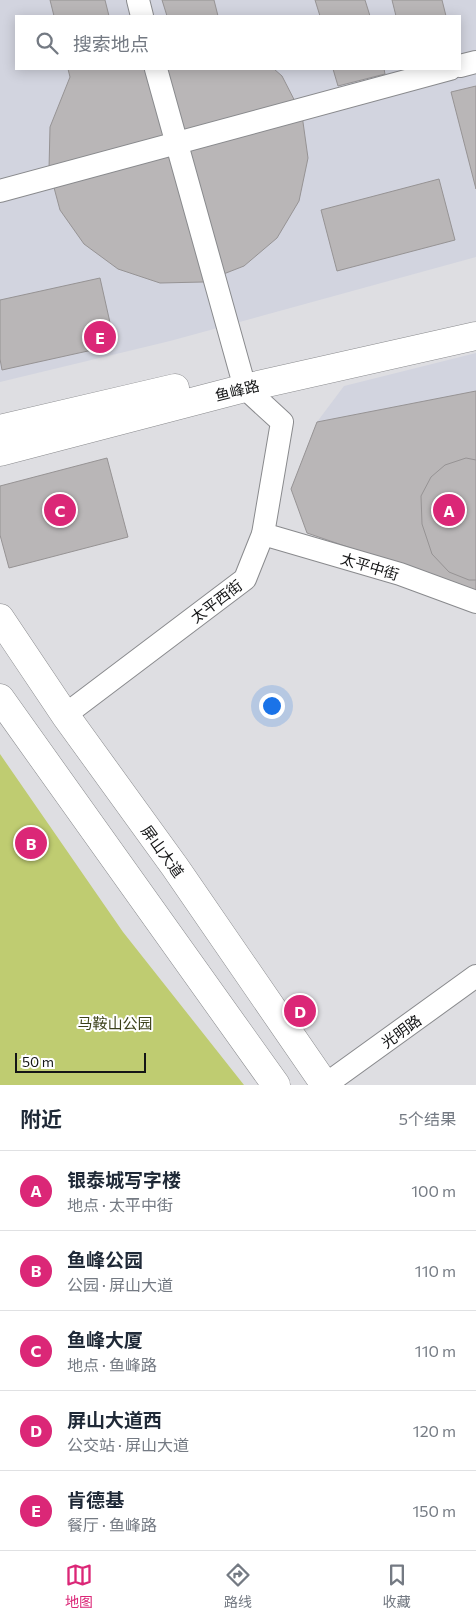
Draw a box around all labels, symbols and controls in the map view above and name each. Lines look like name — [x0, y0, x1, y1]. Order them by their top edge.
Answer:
search box — [15, 15, 461, 70]
icon: search — [33, 29, 61, 57]
text: 搜索地点 — [73, 32, 149, 55]
pin: E — [84, 318, 116, 356]
street label: 鱼峰路 — [213, 376, 261, 404]
pin: C — [44, 491, 76, 529]
pin: A — [433, 491, 465, 529]
street label: 太平中街 — [339, 549, 401, 583]
street label: 太平西街 — [187, 576, 245, 626]
your location — [259, 693, 285, 719]
street label: 屏山大道 — [138, 821, 188, 881]
pin: B — [15, 824, 47, 862]
pin: D — [284, 992, 316, 1030]
street label: 光明路 — [378, 1010, 424, 1052]
park label: 马鞍山公园 — [77, 1014, 153, 1032]
scale bar — [15, 1050, 146, 1073]
text: 50 m — [22, 1053, 54, 1070]
text: 附近 — [20, 1106, 62, 1131]
text: 5个结果 — [399, 1109, 456, 1128]
text: 银泰城写字楼 — [67, 1168, 181, 1191]
text: A — [30, 1181, 42, 1200]
text: 100 m — [411, 1181, 456, 1200]
text: 地点 · 太平中街 — [67, 1195, 173, 1214]
text: 鱼峰公园 — [67, 1248, 143, 1271]
text: B — [31, 1261, 41, 1280]
text: 110 m — [415, 1261, 456, 1280]
text: 公园 · 屏山大道 — [67, 1275, 173, 1294]
text: 鱼峰大厦 — [67, 1328, 143, 1351]
text: C — [31, 1341, 41, 1360]
text: 110 m — [415, 1341, 456, 1360]
text: 地点 · 鱼峰路 — [67, 1355, 157, 1374]
text: 屏山大道西 — [67, 1408, 162, 1431]
text: D — [30, 1421, 42, 1440]
text: 120 m — [413, 1421, 456, 1440]
text: 公交站 · 屏山大道 — [67, 1435, 189, 1454]
text: 肯德基 — [67, 1488, 124, 1511]
text: E — [31, 1501, 41, 1520]
text: 150 m — [413, 1501, 456, 1520]
text: 餐厅 · 鱼峰路 — [67, 1515, 157, 1534]
tab: 地图 — [65, 1561, 93, 1611]
tab: 路线 — [224, 1561, 252, 1611]
tab: 收藏 — [383, 1561, 411, 1611]

